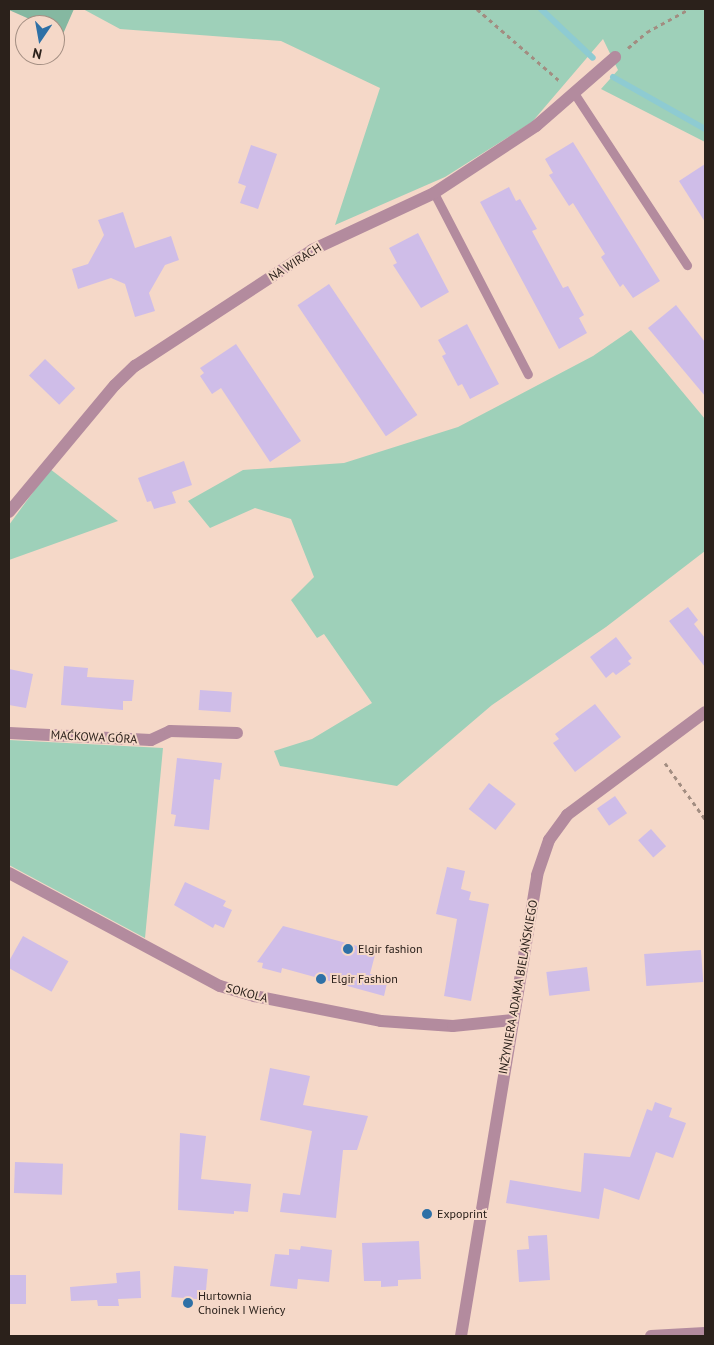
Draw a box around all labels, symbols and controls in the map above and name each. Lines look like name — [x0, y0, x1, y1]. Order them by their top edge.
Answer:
north arrow — [15, 15, 65, 65]
text: N — [31, 44, 43, 63]
street label: NA WIRACH — [266, 240, 324, 284]
street label: MAĆKOWA GÓRA — [50, 728, 138, 746]
street label: INŻYNIERA ADAMA BIELAŃSKIEGO — [495, 898, 541, 1076]
place label: Elgir fashion — [358, 942, 422, 956]
marker: Elgir fashion — [342, 943, 354, 955]
place label: Elgir Fashion — [331, 972, 398, 986]
marker: Elgir Fashion — [315, 973, 327, 985]
street label: SOKOLA — [224, 981, 270, 1005]
place label: Expoprint — [437, 1207, 487, 1221]
marker: Expoprint — [421, 1208, 433, 1220]
place label: Hurtownia Choinek I Wieńcy — [198, 1289, 286, 1317]
marker: Hurtownia Choinek I Wieńcy — [182, 1297, 194, 1309]

